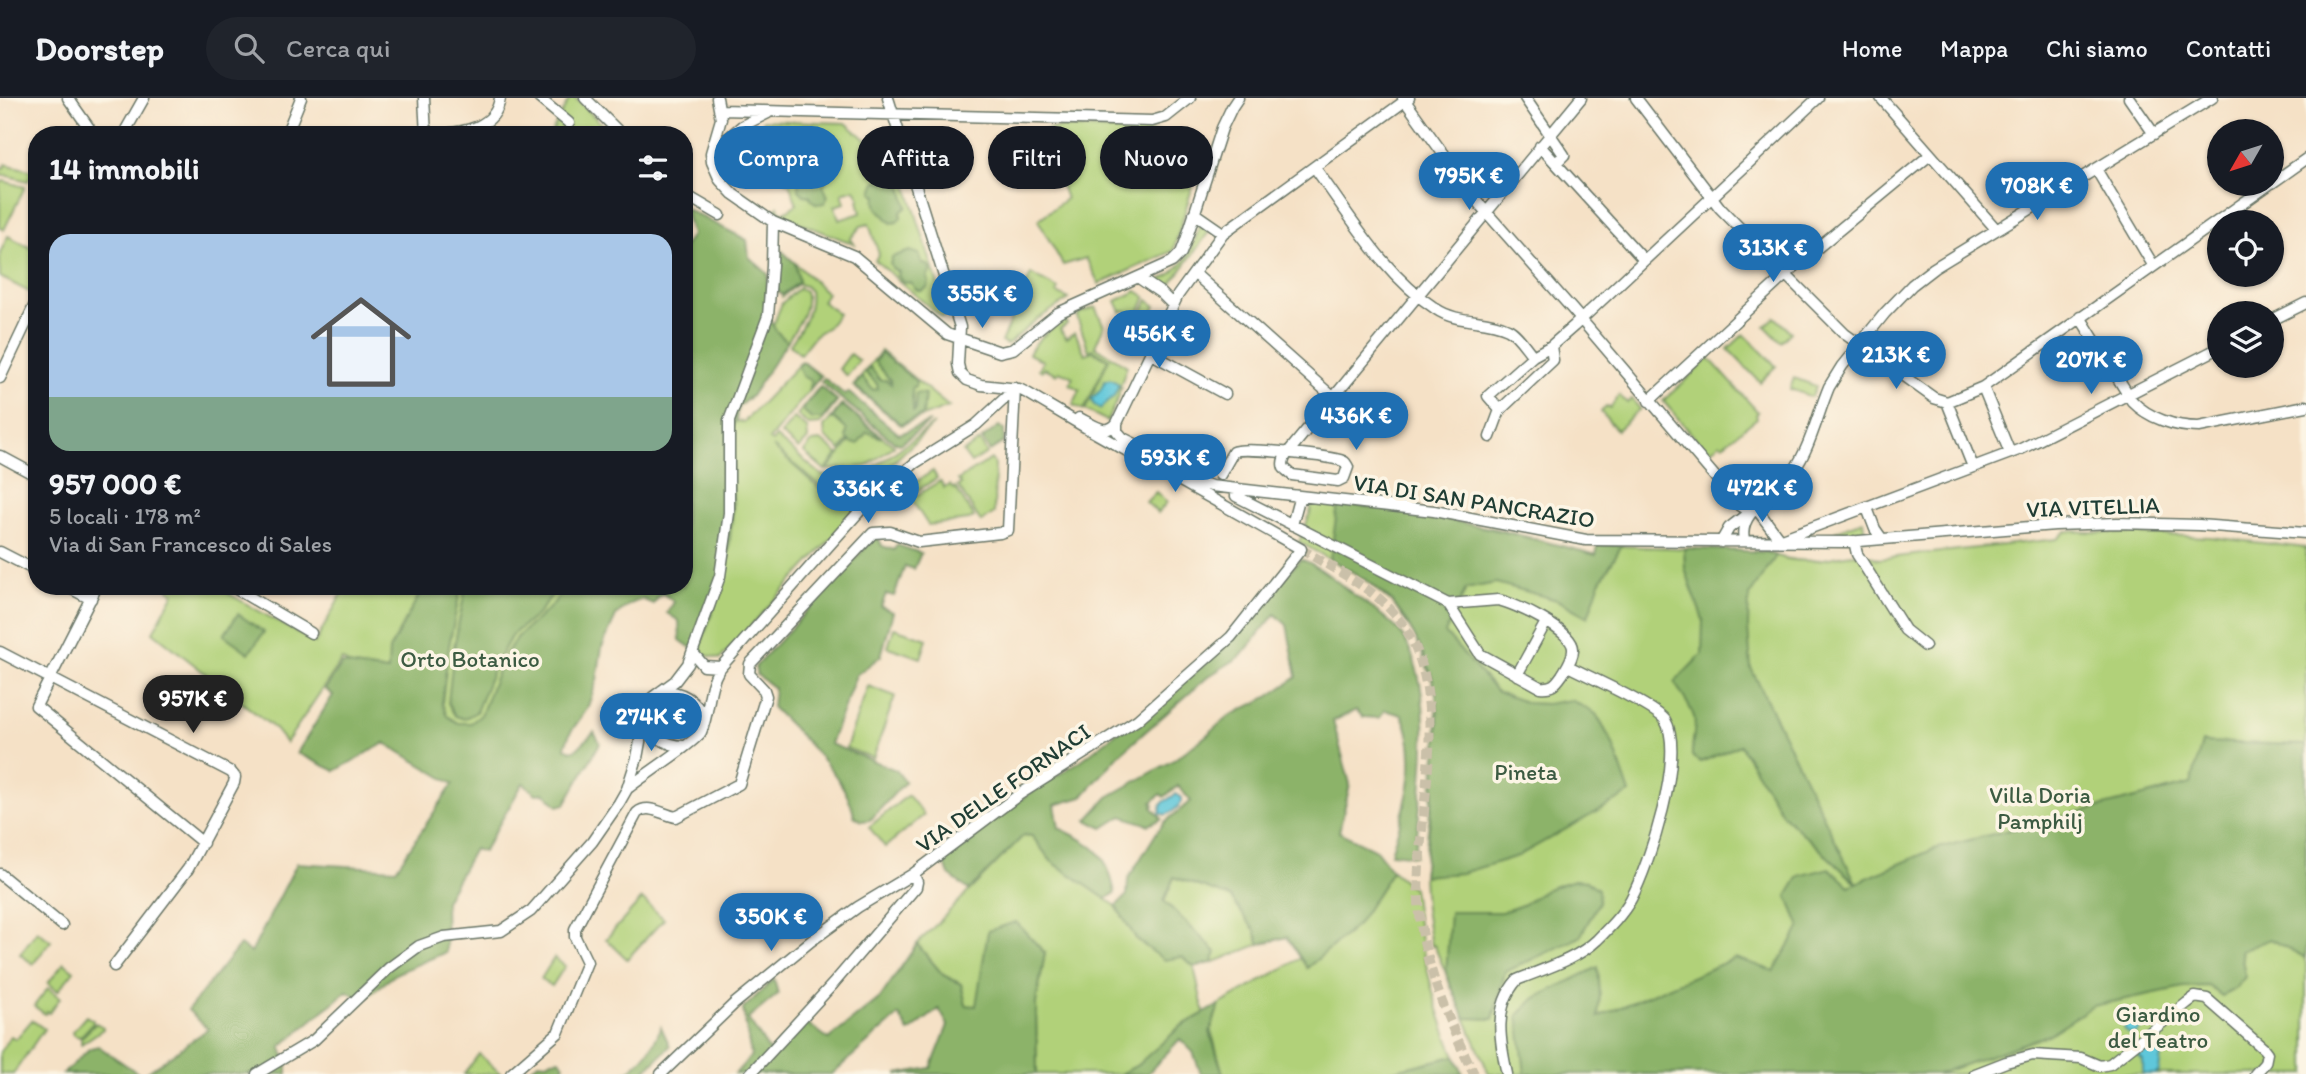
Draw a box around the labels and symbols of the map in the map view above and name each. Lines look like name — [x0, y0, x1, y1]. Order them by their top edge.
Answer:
north arrow — [2207, 119, 2284, 196]
pin: 795K € — [1412, 152, 1526, 212]
pin: 708K € — [1980, 162, 2094, 222]
pin: 313K € — [1716, 225, 1830, 284]
pin: 355K € — [925, 271, 1039, 330]
pin: 456K € — [1102, 310, 1216, 370]
pin: 213K € — [1839, 331, 1953, 391]
pin: 207K € — [2034, 336, 2148, 396]
pin: 436K € — [1299, 392, 1413, 452]
pin: 593K € — [1118, 434, 1232, 494]
pin: 472K € — [1705, 464, 1819, 524]
pin: 336K € — [811, 466, 925, 525]
street label: VIA DI SAN PANCRAZIO — [1351, 468, 1597, 534]
street label: VIA VITELLIA — [2026, 491, 2161, 523]
park label: Orto Botanico — [400, 645, 540, 673]
pin: 957K € — [136, 676, 250, 735]
pin: 274K € — [594, 694, 708, 753]
street label: VIA DELLE FORNACI — [910, 717, 1096, 859]
park label: Pineta — [1494, 758, 1558, 786]
park label: Villa Doria Pamphilj — [1989, 781, 2091, 835]
pin: 350K € — [714, 894, 828, 953]
park label: Giardino del Teatro — [2108, 1000, 2208, 1054]

